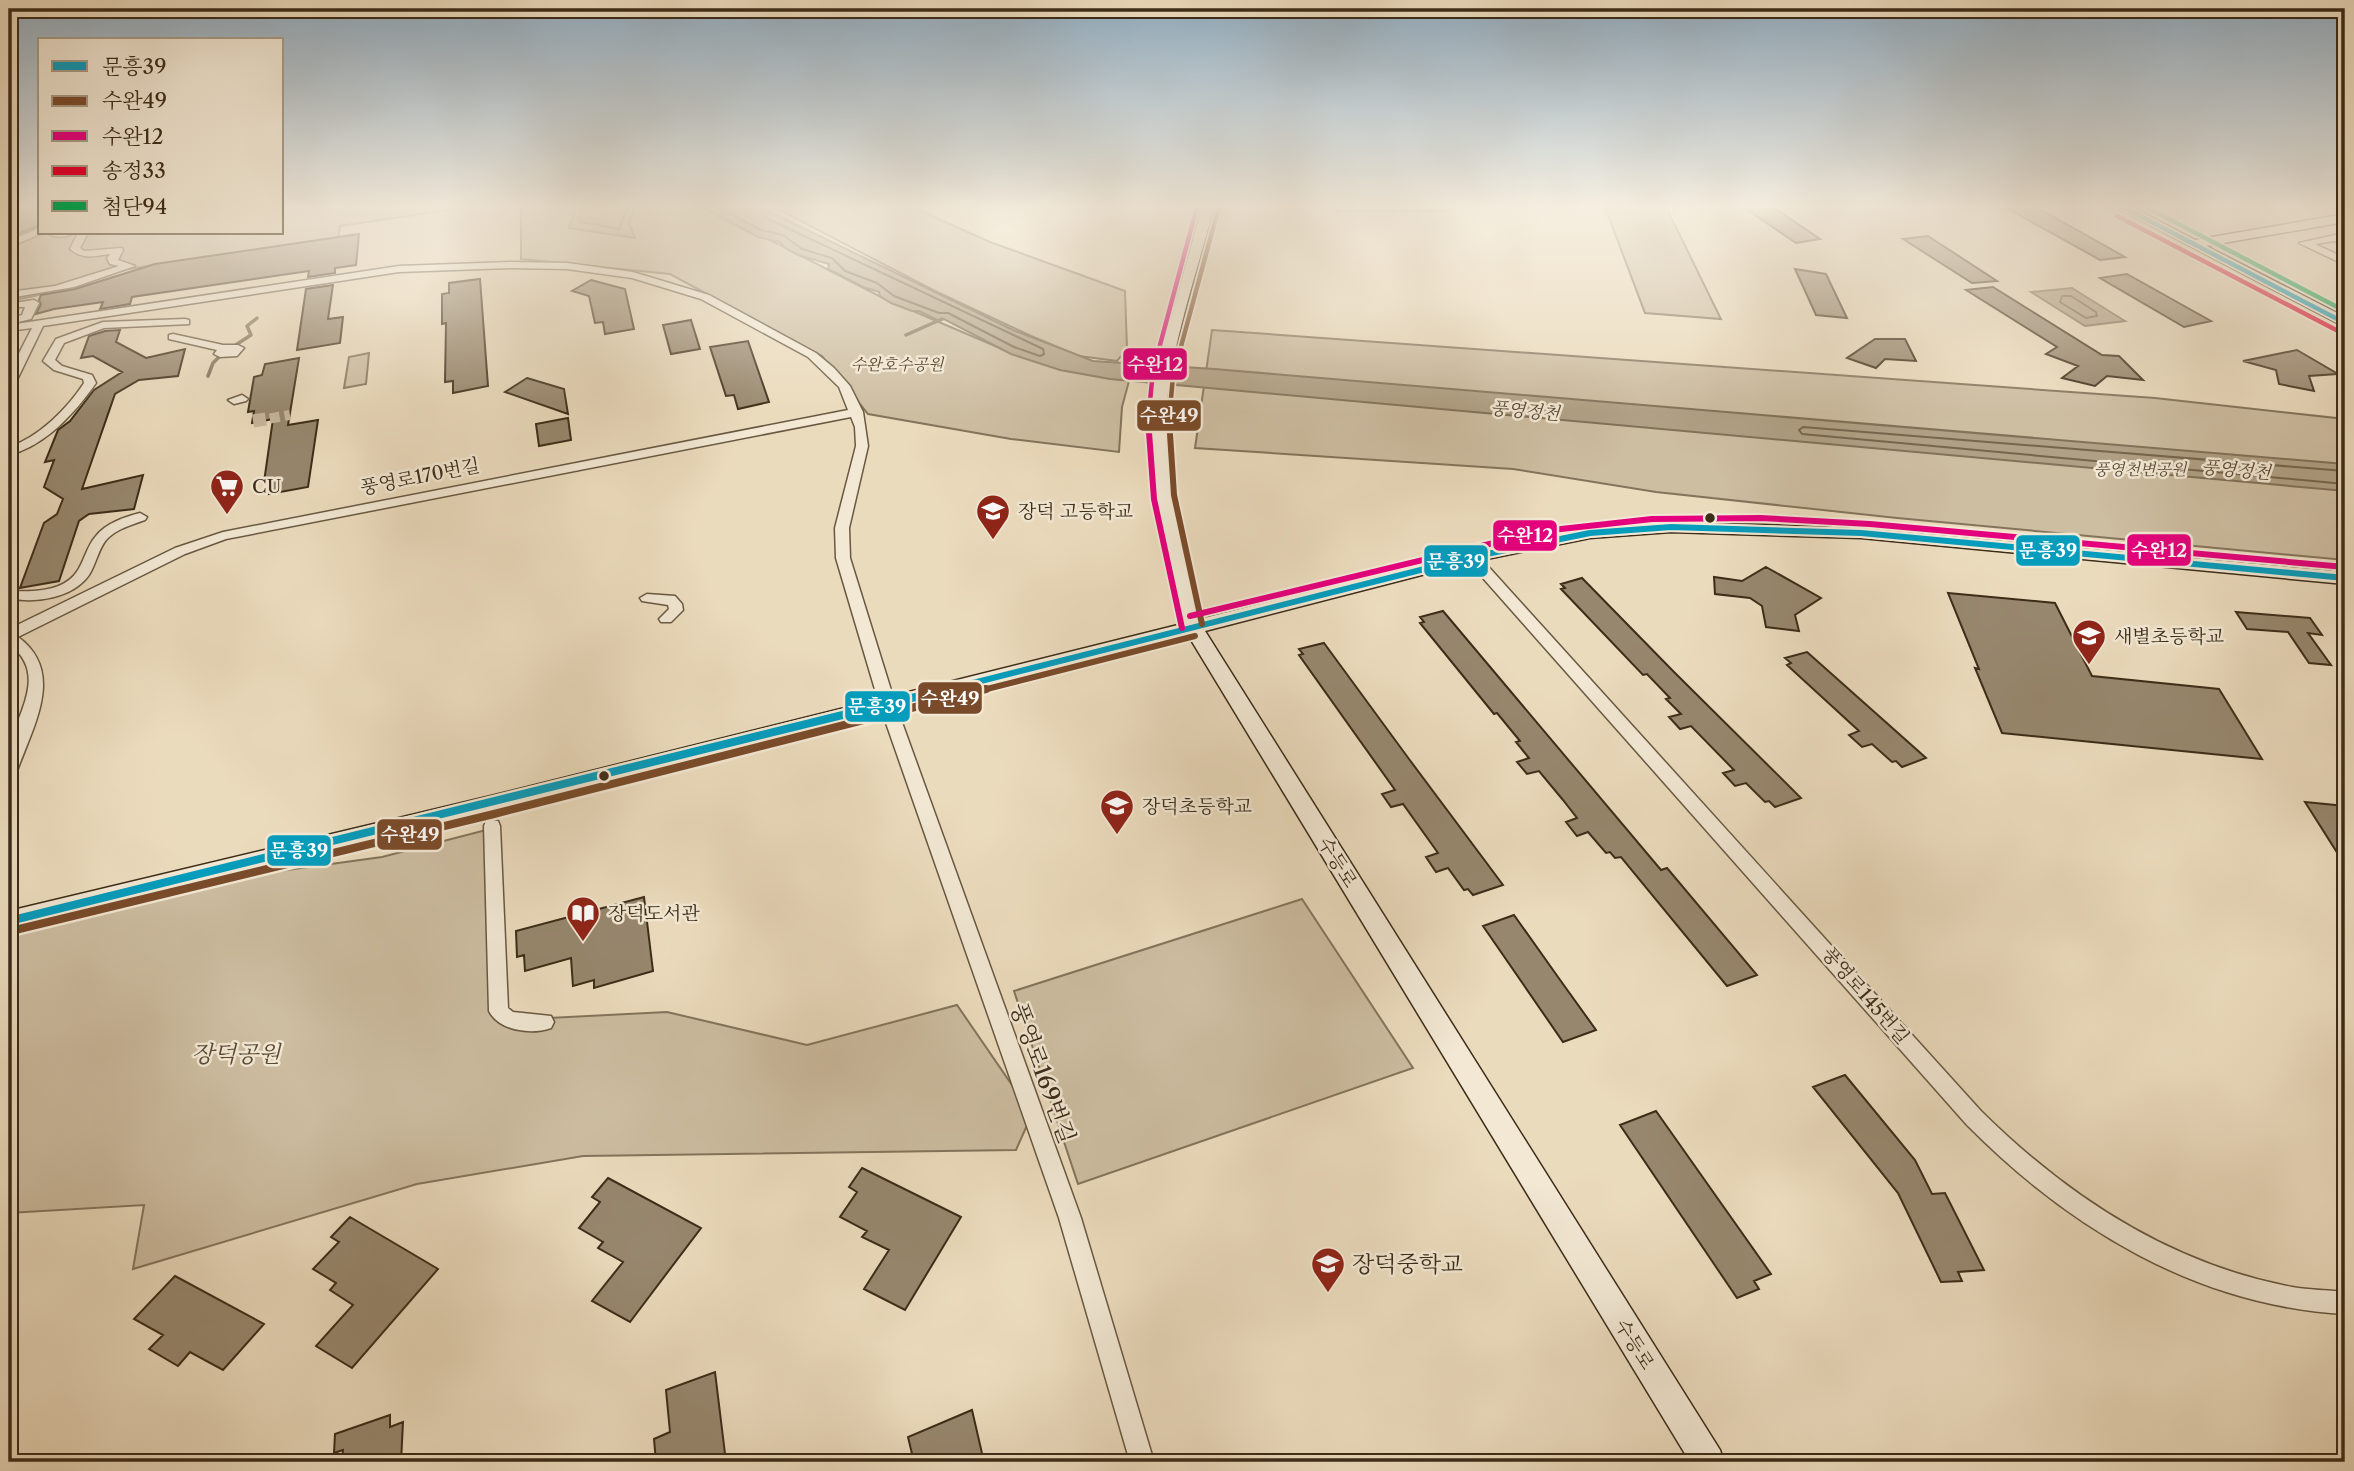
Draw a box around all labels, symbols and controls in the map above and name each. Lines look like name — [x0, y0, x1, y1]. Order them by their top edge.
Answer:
legend — [38, 38, 284, 234]
text: 문흥39 — [102, 54, 166, 79]
text: 수완49 — [102, 88, 167, 113]
text: 수완12 — [102, 124, 163, 149]
text: 송정33 — [102, 158, 166, 183]
text: 첨단94 — [102, 194, 167, 219]
line badge: 수완12 — [1122, 347, 1188, 381]
text: 수완12 — [1127, 353, 1183, 376]
park label: 수완호수공원 — [851, 354, 945, 374]
water label: 풍영정천 — [1489, 397, 1562, 425]
line badge: 수완49 — [1136, 399, 1202, 432]
text: 수완49 — [1139, 404, 1199, 427]
street label: 풍영로170번길 — [358, 454, 482, 499]
water label: 풍영정천 — [2200, 456, 2273, 484]
park label: 풍영천변공원 — [2094, 459, 2188, 479]
supermarket icon: CU — [208, 467, 246, 516]
place label: CU — [252, 475, 282, 498]
school or university icon: 장덕 고등학교 — [974, 492, 1012, 541]
place label: 장덕 고등학교 — [1018, 500, 1133, 523]
unlabelled marker — [1703, 511, 1717, 525]
line badge: 수완12 — [1492, 519, 1558, 552]
text: 수완12 — [1497, 524, 1553, 547]
line badge: 수완12 — [2126, 533, 2192, 567]
line badge: 문흥39 — [2015, 534, 2081, 567]
text: 문흥39 — [2019, 539, 2077, 562]
text: 수완12 — [2131, 539, 2187, 562]
line badge: 문흥39 — [1423, 544, 1489, 578]
text: 문흥39 — [1427, 550, 1485, 573]
school or university icon: 새별초등학교 — [2070, 617, 2108, 666]
place label: 새별초등학교 — [2114, 625, 2224, 648]
line badge: 수완49 — [917, 681, 983, 715]
text: 수완49 — [920, 687, 980, 710]
line badge: 문흥39 — [844, 690, 911, 723]
text: 문흥39 — [848, 695, 906, 718]
unlabelled marker — [597, 769, 611, 783]
school or university icon: 장덕초등학교 — [1098, 787, 1136, 836]
place label: 장덕초등학교 — [1142, 795, 1252, 818]
line badge: 수완49 — [376, 818, 443, 851]
text: 수완49 — [380, 823, 440, 846]
street label: 수등로 — [1313, 833, 1362, 892]
line badge: 문흥39 — [266, 834, 332, 867]
text: 문흥39 — [270, 839, 328, 862]
library icon: 장덕도서관 — [564, 894, 602, 943]
place label: 장덕도서관 — [608, 902, 700, 925]
street label: 풍영로145번길 — [1817, 942, 1914, 1049]
street label: 풍영로169번길 — [1005, 999, 1081, 1147]
park label: 장덕공원 — [192, 1040, 282, 1068]
school or university icon: 장덕중학교 — [1309, 1245, 1347, 1294]
place label: 장덕중학교 — [1352, 1250, 1463, 1278]
street label: 수등로 — [1610, 1315, 1659, 1374]

